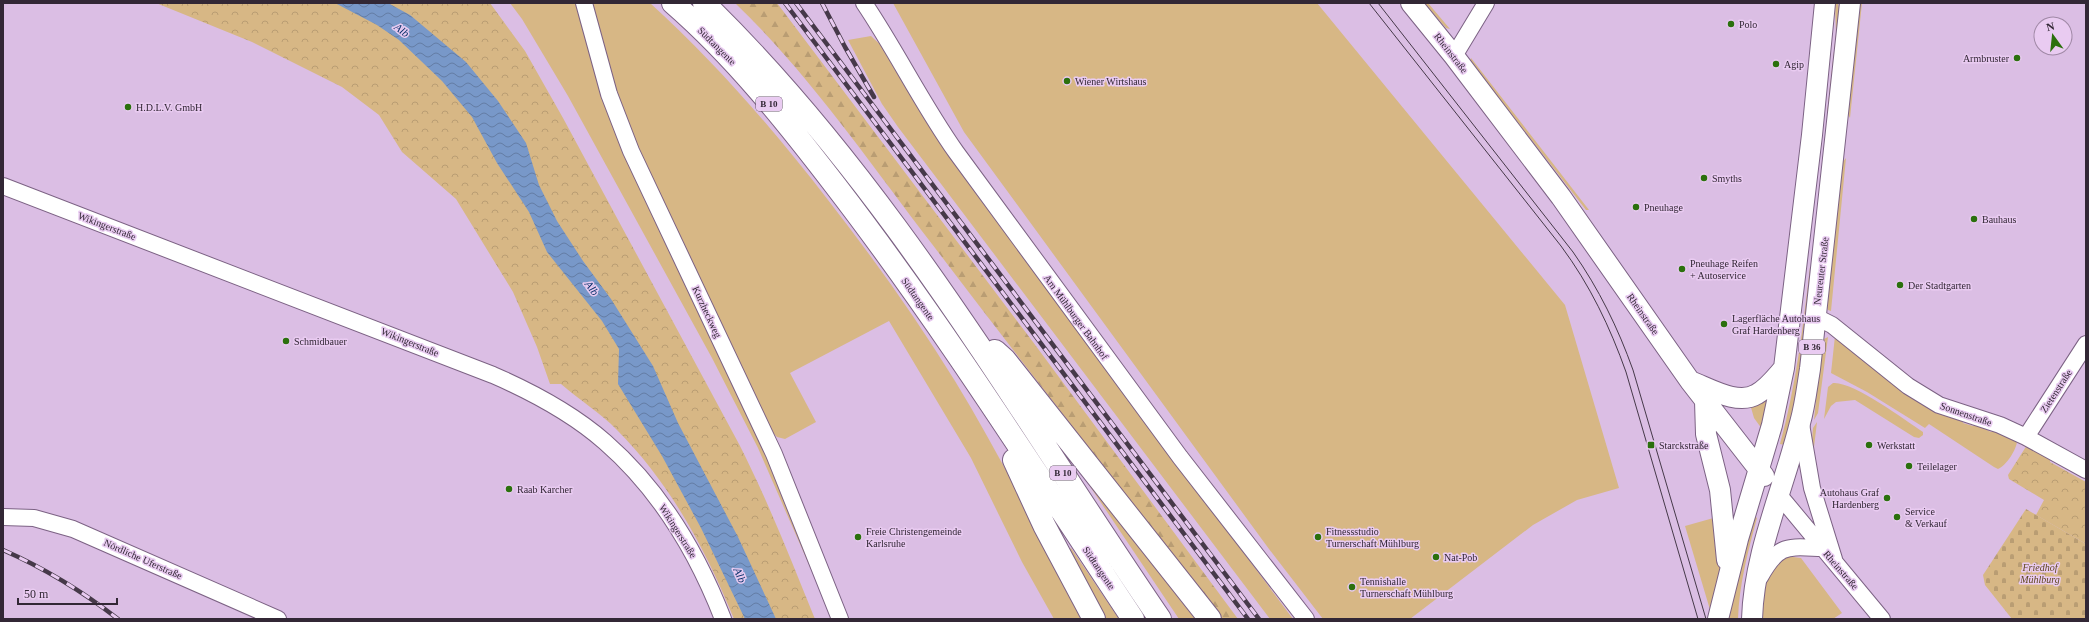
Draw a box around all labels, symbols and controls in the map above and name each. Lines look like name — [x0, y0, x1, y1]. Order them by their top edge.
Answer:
north arrow — [2033, 16, 2073, 56]
marker: Polo — [1726, 19, 1736, 29]
place label: Polo — [1739, 19, 1757, 30]
water label: Alb — [391, 20, 412, 40]
text: N — [2045, 20, 2056, 33]
street label: Südtangente — [696, 25, 739, 68]
street label: Rheinstraße — [1432, 31, 1470, 76]
place label: Armbruster — [1963, 53, 2010, 64]
marker: Armbruster — [2012, 53, 2022, 63]
marker: Agip — [1771, 59, 1781, 69]
place label: Agip — [1784, 59, 1804, 70]
marker: Wiener Wirtshaus — [1062, 76, 1072, 86]
place label: Wiener Wirtshaus — [1075, 76, 1147, 87]
road number: B 10 — [756, 97, 782, 111]
marker: H.D.L.V. GmbH — [123, 102, 133, 112]
place label: H.D.L.V. GmbH — [136, 102, 202, 113]
marker: Smyths — [1699, 173, 1709, 183]
place label: Smyths — [1712, 173, 1742, 184]
marker: Pneuhage — [1631, 202, 1641, 212]
place label: Pneuhage — [1644, 202, 1683, 213]
street label: Wikingerstraße — [76, 210, 138, 242]
marker: Bauhaus — [1969, 214, 1979, 224]
place label: Bauhaus — [1982, 214, 2017, 225]
street label: Neureuter Straße — [1811, 236, 1831, 305]
place label: Pneuhage Reifen + Autoservice — [1690, 258, 1758, 281]
marker: Pneuhage Reifen + Autoservice — [1677, 264, 1687, 274]
street label: Am Mühlburger Bahnhof — [1042, 272, 1111, 362]
street label: Südtangente — [899, 276, 937, 323]
water label: Alb — [582, 277, 602, 298]
marker: Der Stadtgarten — [1895, 280, 1905, 290]
place label: Der Stadtgarten — [1908, 280, 1971, 291]
street label: Kurzheckweg — [690, 285, 724, 339]
street label: Rheinstraße — [1625, 291, 1662, 337]
place label: Lagerfläche Autohaus Graf Hardenberg — [1732, 313, 1820, 336]
marker: Lagerfläche Autohaus Graf Hardenberg — [1719, 319, 1729, 329]
street label: Wikingerstraße — [380, 325, 441, 359]
marker: Schmidbauer — [281, 336, 291, 346]
place label: Schmidbauer — [294, 336, 347, 347]
road number: B 36 — [1799, 340, 1825, 354]
street label: Zietenstraße — [2038, 367, 2074, 415]
street label: Sonnenstraße — [1939, 400, 1994, 428]
marker: Starckstraße — [1646, 440, 1656, 450]
place label: Starckstraße — [1659, 440, 1709, 451]
marker: Werkstatt — [1864, 440, 1874, 450]
place label: Werkstatt — [1877, 440, 1915, 451]
marker: Teilelager — [1904, 461, 1914, 471]
place label: Teilelager — [1917, 461, 1957, 472]
road number: B 10 — [1050, 466, 1076, 480]
marker: Raab Karcher — [504, 484, 514, 494]
place label: Raab Karcher — [517, 484, 573, 495]
place label: Autohaus Graf Hardenberg — [1820, 487, 1880, 510]
marker: Autohaus Graf Hardenberg — [1882, 493, 1892, 503]
street label: Wikingerstraße — [657, 502, 699, 560]
place label: Service & Verkauf — [1905, 506, 1947, 529]
marker: Service & Verkauf — [1892, 512, 1902, 522]
place label: Freie Christengemeinde Karlsruhe — [866, 526, 962, 549]
place label: Fitnessstudio Turnerschaft Mühlburg — [1326, 526, 1419, 549]
marker: Freie Christengemeinde Karlsruhe — [853, 532, 863, 542]
marker: Fitnessstudio Turnerschaft Mühlburg — [1313, 532, 1323, 542]
street label: Nördliche Uferstraße — [102, 537, 184, 581]
street label: Südtangente — [1081, 544, 1118, 592]
street label: Rheinstraße — [1821, 548, 1861, 592]
marker: Nat-Pob — [1431, 552, 1441, 562]
place label: Nat-Pob — [1444, 552, 1477, 563]
park label: Friedhof Mühlburg — [2019, 562, 2060, 585]
water label: Alb — [731, 565, 749, 585]
place label: Tennishalle Turnerschaft Mühlburg — [1360, 576, 1453, 599]
scale bar — [18, 580, 117, 606]
marker: Tennishalle Turnerschaft Mühlburg — [1347, 582, 1357, 592]
text: 50 m — [24, 587, 49, 601]

